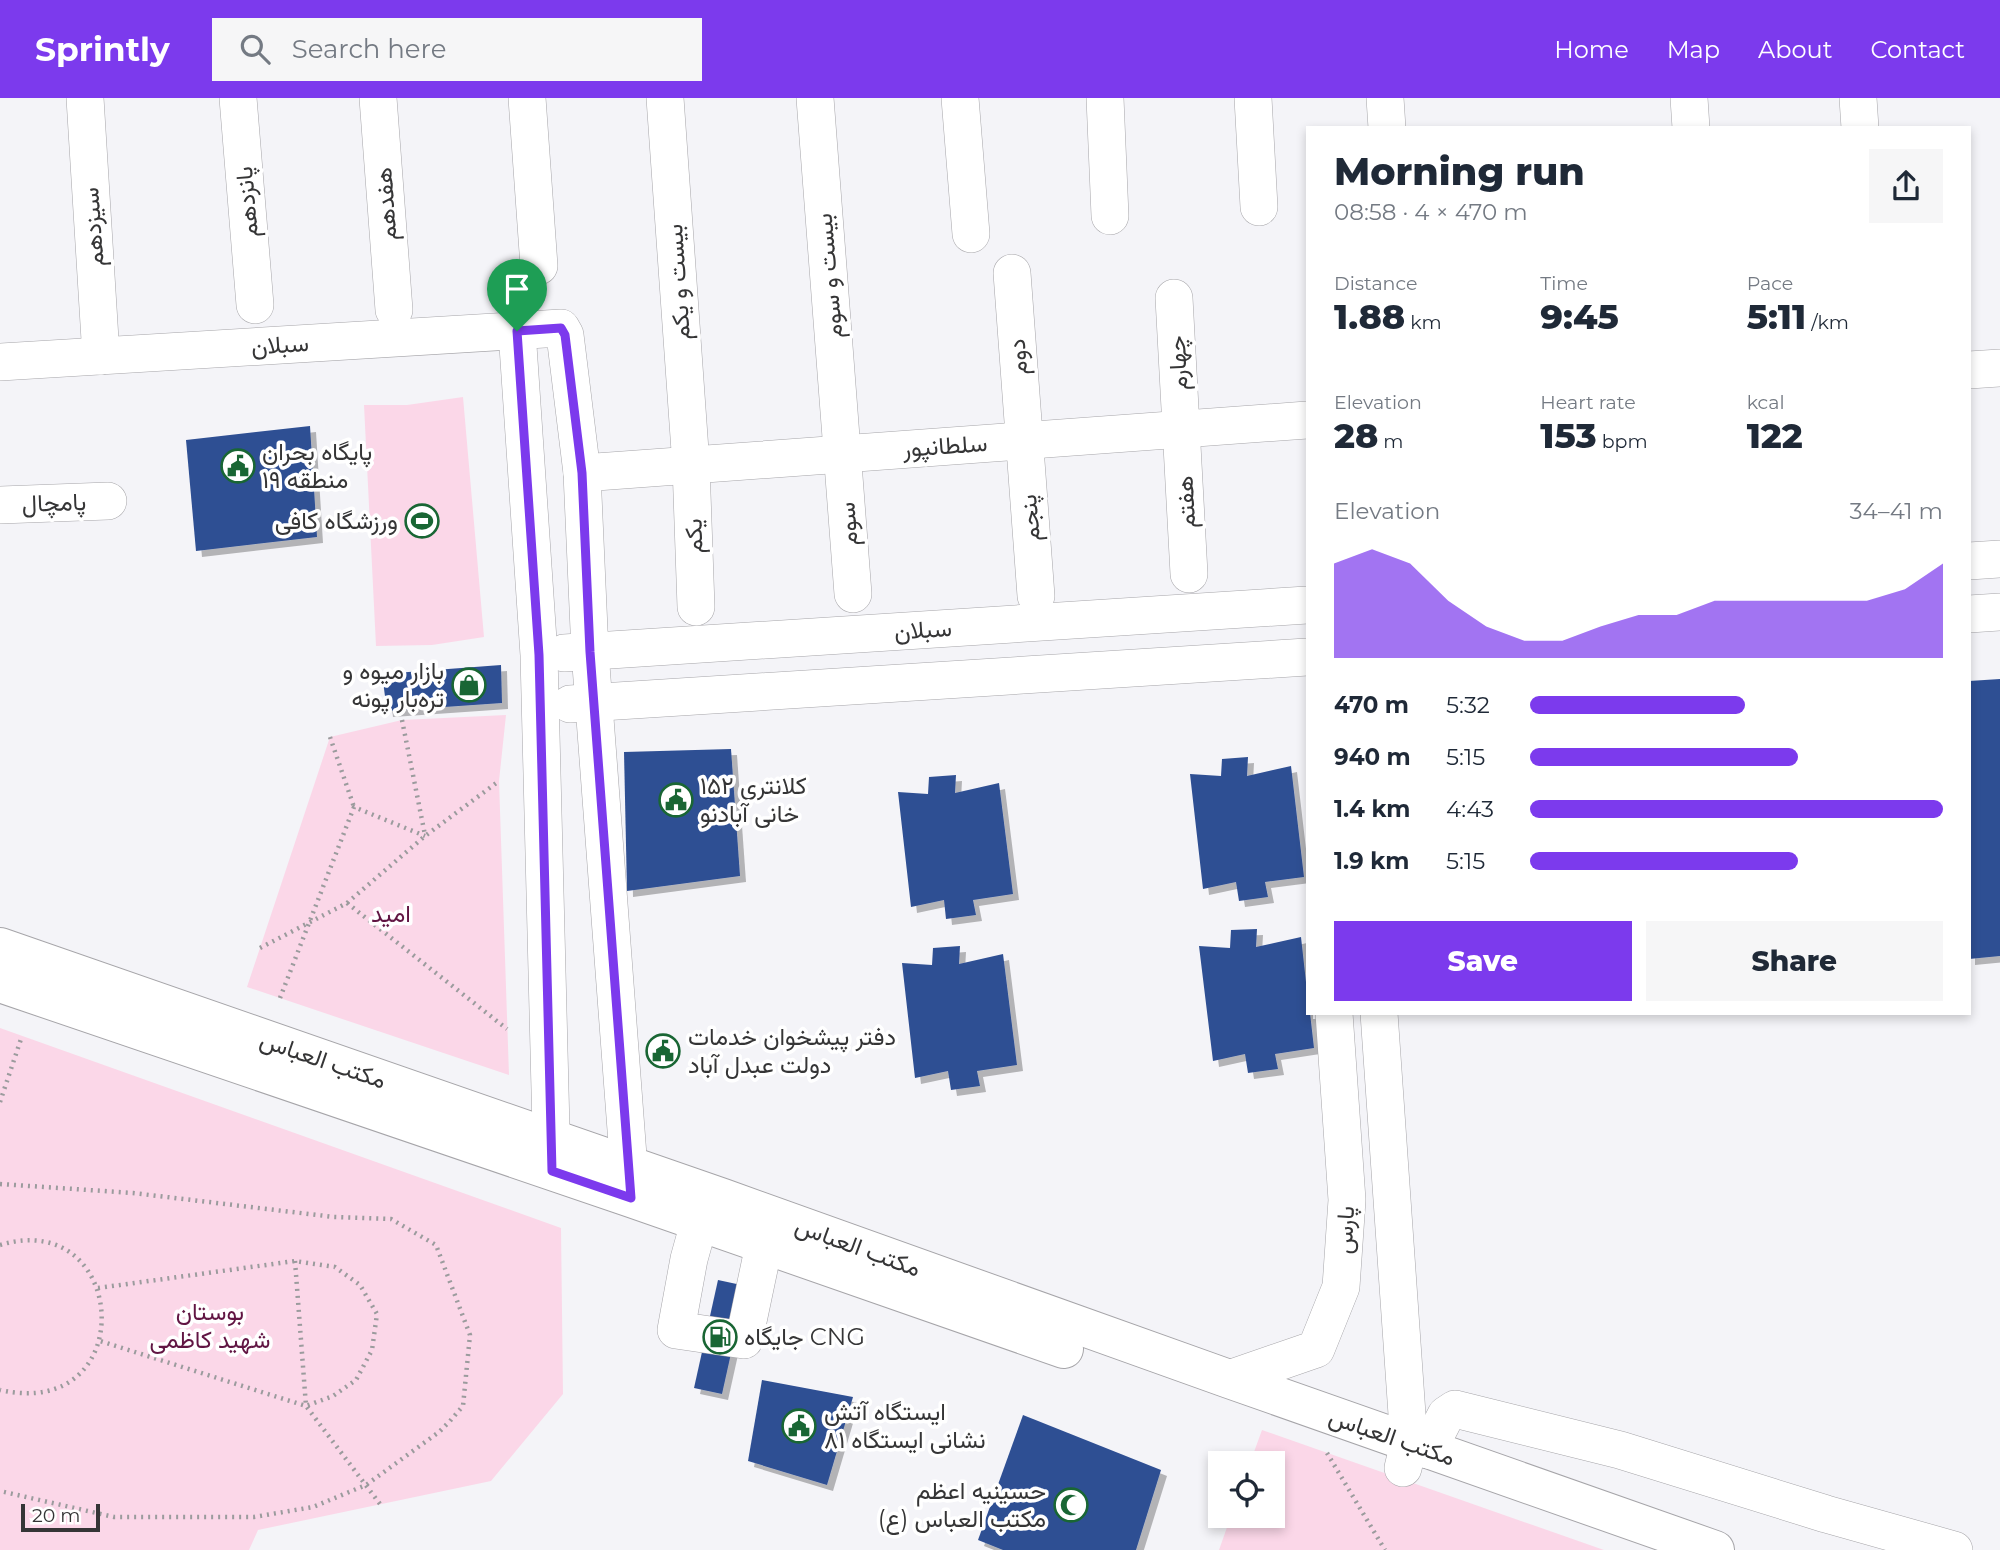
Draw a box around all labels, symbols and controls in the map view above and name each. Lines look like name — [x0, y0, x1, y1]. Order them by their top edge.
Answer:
search box — [212, 18, 702, 81]
text: Sprintly — [35, 29, 170, 69]
icon: search — [236, 30, 274, 68]
text: Search here — [292, 33, 446, 65]
text: Home — [1554, 35, 1629, 64]
text: Map — [1667, 35, 1720, 64]
text: About — [1758, 35, 1832, 64]
text: Contact — [1870, 35, 1965, 64]
text: Morning run — [1334, 148, 1585, 195]
button: share — [1869, 149, 1943, 223]
street label: پانزدهم — [229, 165, 266, 239]
street label: هفدهم — [368, 166, 405, 242]
street label: سیزدهم — [75, 186, 112, 268]
text: 08:58 · 4 × 470 m — [1334, 198, 1528, 226]
street label: بیست و سوم — [809, 212, 850, 340]
street label: بیست و یکم — [659, 223, 698, 341]
pin — [487, 259, 547, 331]
icon: arrive — [498, 270, 536, 308]
text: Distance — [1334, 272, 1417, 295]
text: Time — [1540, 272, 1588, 295]
text: Pace — [1747, 272, 1793, 295]
text: 1.88 — [1334, 295, 1405, 338]
text: 9:45 — [1540, 295, 1619, 338]
text: 5:11 — [1747, 295, 1806, 338]
text: km — [1405, 311, 1442, 334]
text: /km — [1806, 311, 1849, 334]
street label: سبلان — [250, 328, 310, 361]
street label: چهارم — [1162, 335, 1195, 391]
street label: دوم — [1002, 338, 1035, 376]
text: Elevation — [1334, 391, 1422, 414]
text: Heart rate — [1540, 391, 1636, 414]
text: kcal — [1747, 391, 1785, 414]
text: 28 — [1334, 414, 1378, 457]
text: 153 — [1540, 414, 1597, 457]
text: 122 — [1747, 414, 1803, 457]
street label: سلطانپور — [901, 428, 988, 465]
text: m — [1378, 430, 1404, 453]
text: bpm — [1597, 430, 1648, 453]
place label: پایگاه بحران منطقه ۱۹ — [262, 437, 372, 494]
public building icon: پایگاه بحران منطقه ۱۹ — [219, 447, 257, 485]
street label: هفتم — [1170, 475, 1203, 529]
street label: پامچال — [21, 487, 87, 520]
street label: پنجم — [1013, 493, 1048, 543]
text: Elevation — [1334, 497, 1440, 525]
text: 34–41 m — [1850, 497, 1943, 525]
street label: سوم — [832, 501, 865, 547]
sports icon: ورزشگاه کافی — [403, 502, 441, 540]
place label: ورزشگاه کافی — [275, 506, 398, 536]
street label: یکم — [678, 518, 711, 554]
street label: سبلان — [893, 613, 953, 646]
place label: بازار میوه و تره‌بار پونه — [342, 656, 444, 715]
shop icon: بازار میوه و تره‌بار پونه — [450, 666, 488, 704]
text: 470 m — [1334, 691, 1409, 719]
text: 5:32 — [1446, 691, 1490, 719]
text: 940 m — [1334, 743, 1411, 771]
text: 5:15 — [1446, 743, 1485, 771]
place label: کلانتری ۱۵۲ خانی آبادنو — [700, 771, 807, 829]
public building icon: کلانتری ۱۵۲ خانی آبادنو — [657, 781, 695, 819]
text: 1.4 km — [1334, 795, 1411, 823]
text: 4:43 — [1446, 795, 1494, 823]
text: 1.9 km — [1334, 847, 1409, 875]
text: 5:15 — [1446, 847, 1485, 875]
park label: امید — [371, 899, 411, 928]
button: Save — [1334, 921, 1632, 1001]
button: Share — [1646, 921, 1943, 1001]
place label: دفتر پیشخوان خدمات دولت عبدل آباد — [688, 1022, 896, 1080]
street label: مکتب العباس — [256, 1024, 390, 1095]
public building icon: دفتر پیشخوان خدمات دولت عبدل آباد — [644, 1032, 682, 1070]
street label: پارس — [1329, 1205, 1362, 1255]
street label: مکتب العباس — [791, 1210, 925, 1283]
park label: بوستان شهید کاظمی — [150, 1297, 270, 1355]
fuel station icon: جایگاه CNG — [701, 1318, 739, 1356]
place label: جایگاه CNG — [744, 1322, 865, 1351]
place label: ایستگاه آتش نشانی ایستگاه ۸۱ — [824, 1397, 986, 1454]
street label: مکتب العباس — [1325, 1401, 1459, 1472]
public building icon: ایستگاه آتش نشانی ایستگاه ۸۱ — [780, 1407, 818, 1445]
map controls — [1208, 1451, 1285, 1528]
button: locate — [1208, 1451, 1285, 1528]
place label: حسینیه اعظم مکتب العباس (ع) — [878, 1476, 1046, 1535]
mosque icon: حسینیه اعظم مکتب العباس (ع) — [1052, 1486, 1090, 1524]
scale bar — [21, 1501, 100, 1533]
text: 20 m — [32, 1504, 80, 1527]

